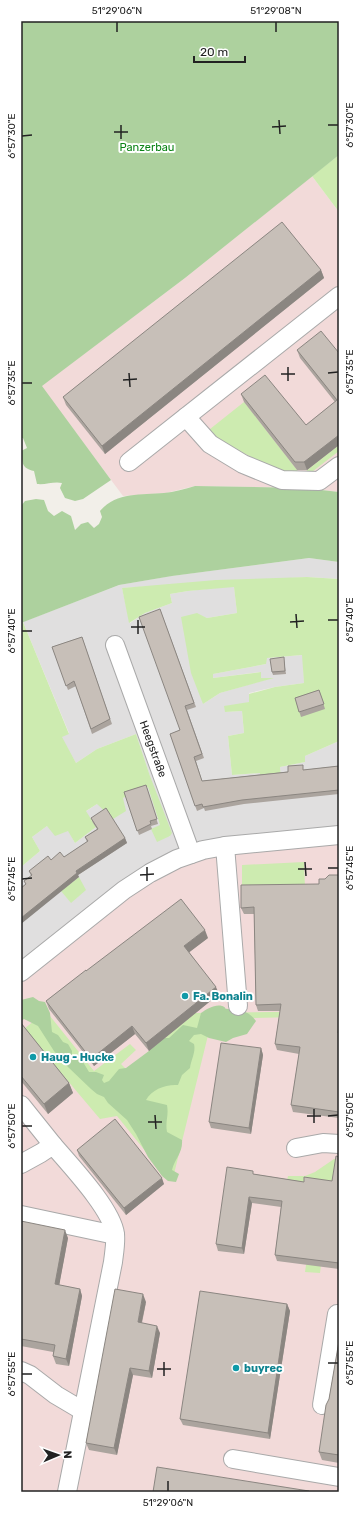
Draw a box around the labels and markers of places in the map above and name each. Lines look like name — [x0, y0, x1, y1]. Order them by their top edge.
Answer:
place label: Fa. Bonalin — [193, 990, 253, 1003]
marker: Fa. Bonalin — [180, 991, 190, 1001]
place label: Haug - Hucke — [41, 1051, 115, 1064]
marker: Haug - Hucke — [28, 1052, 38, 1062]
place label: buyrec — [244, 1362, 283, 1375]
marker: buyrec — [231, 1363, 241, 1373]

